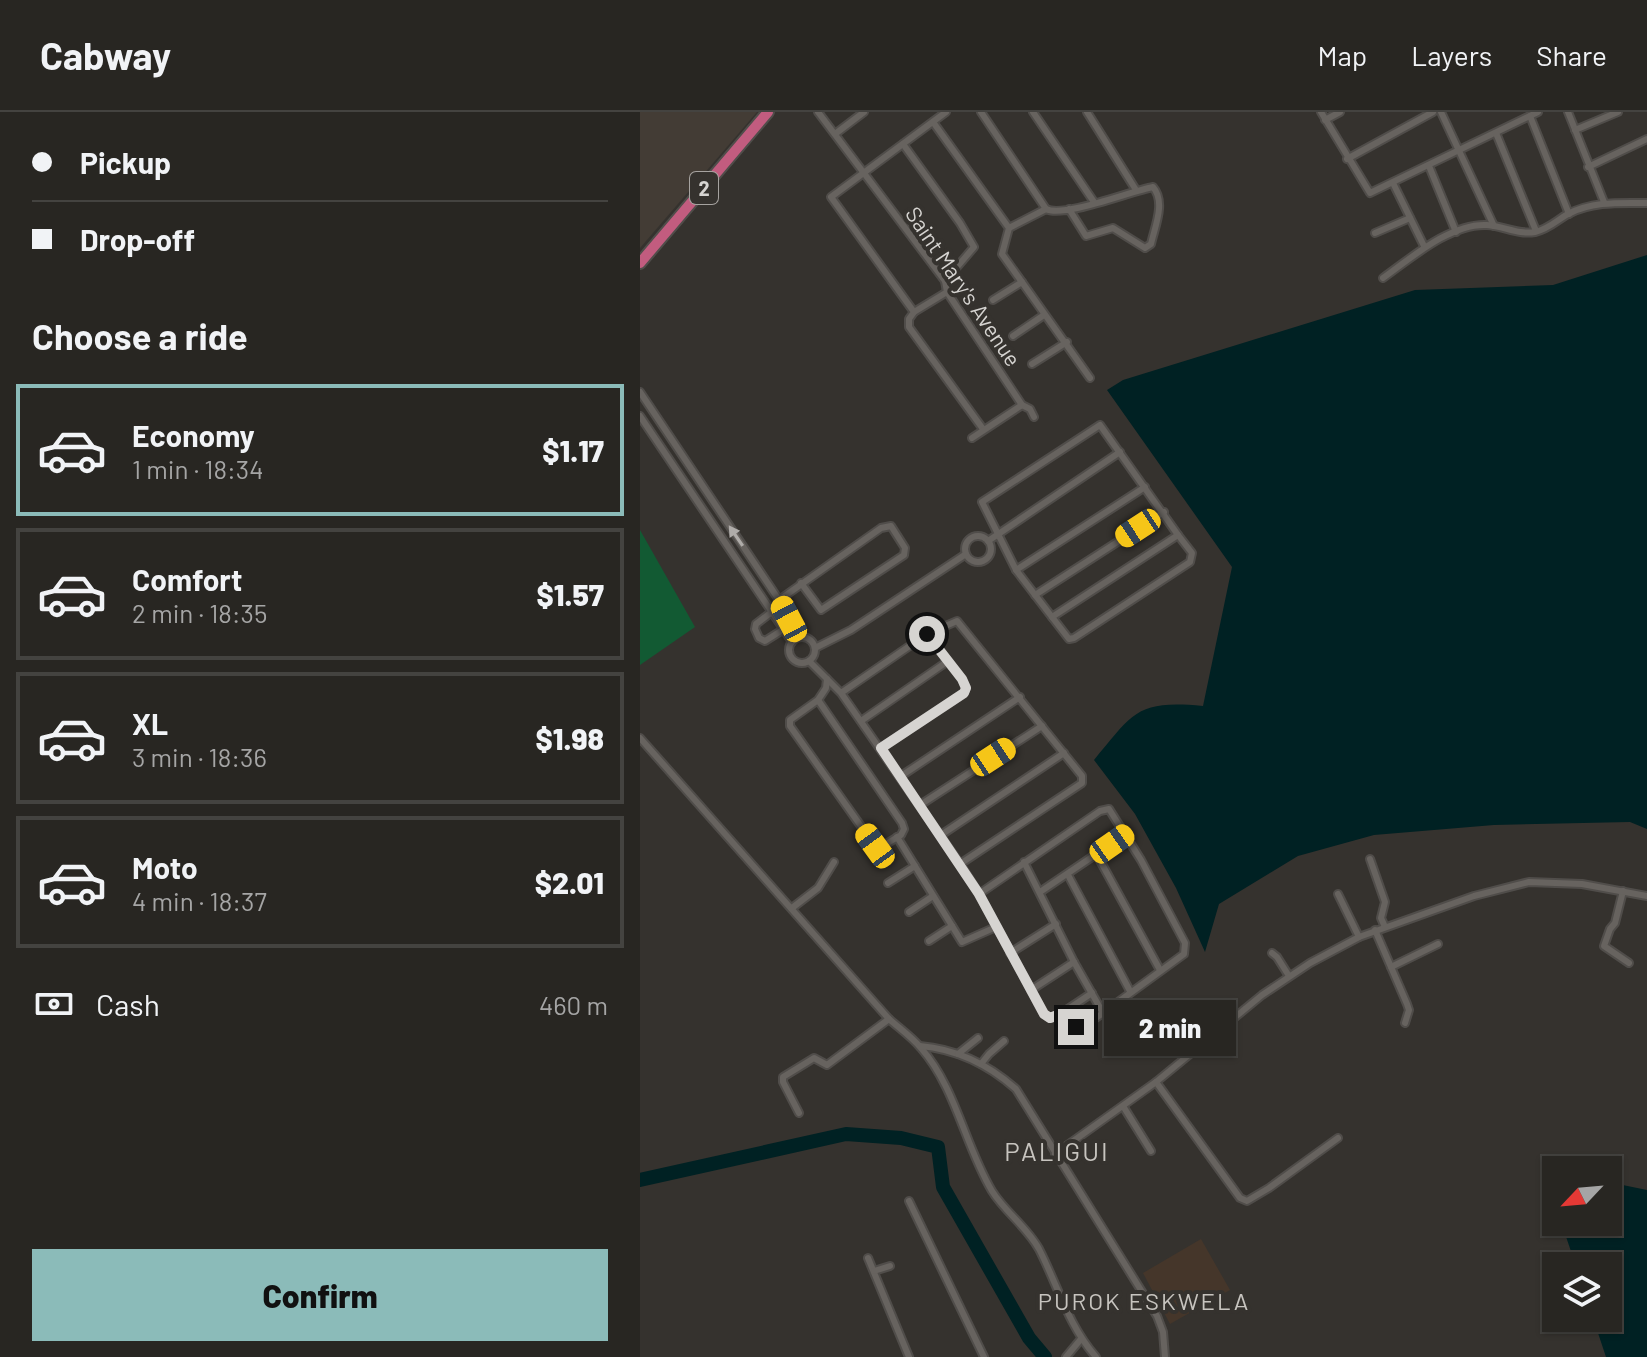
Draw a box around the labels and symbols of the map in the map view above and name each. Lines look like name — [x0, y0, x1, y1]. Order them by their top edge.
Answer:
road number: 2 — [690, 172, 718, 204]
street label: Saint Mary's Avenue — [901, 201, 1027, 371]
car — [1111, 505, 1165, 551]
one-way arrow — [728, 525, 743, 546]
car — [767, 592, 811, 646]
route start — [909, 616, 945, 652]
car — [966, 734, 1020, 780]
car — [851, 820, 899, 872]
car — [1085, 820, 1139, 868]
callout: 2 min — [1104, 999, 1236, 1055]
route end — [1058, 1009, 1094, 1045]
district label: PALIGUI — [1004, 1135, 1110, 1166]
north arrow — [1542, 1156, 1622, 1236]
district label: PUROK ESKWELA — [1038, 1286, 1250, 1315]

